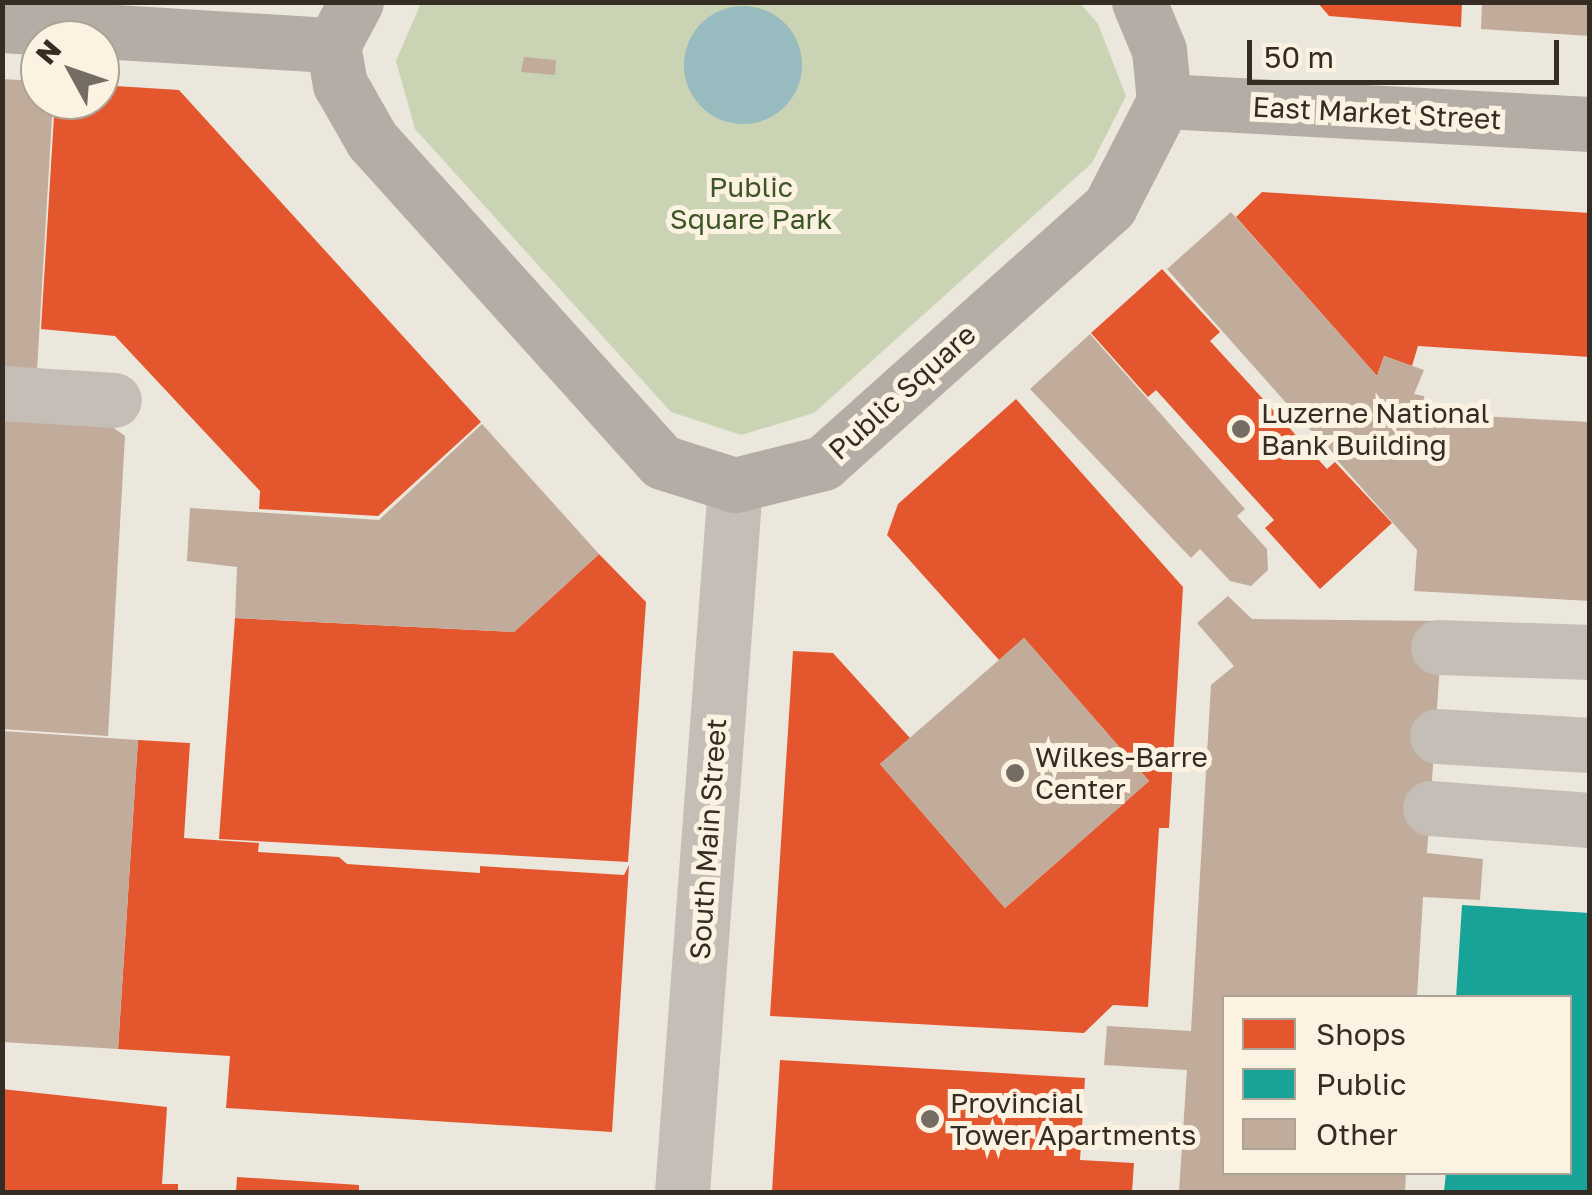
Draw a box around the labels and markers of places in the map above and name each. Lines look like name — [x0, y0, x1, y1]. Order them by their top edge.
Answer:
place label: Luzerne National Bank Building — [1261, 396, 1490, 462]
marker: Luzerne National Bank Building — [1230, 418, 1252, 440]
place label: Wilkes-Barre Center — [1035, 740, 1208, 806]
marker: Wilkes-Barre Center — [1004, 762, 1026, 784]
place label: Provincial Tower Apartments — [950, 1086, 1196, 1152]
marker: Provincial Tower Apartments — [919, 1108, 941, 1130]

